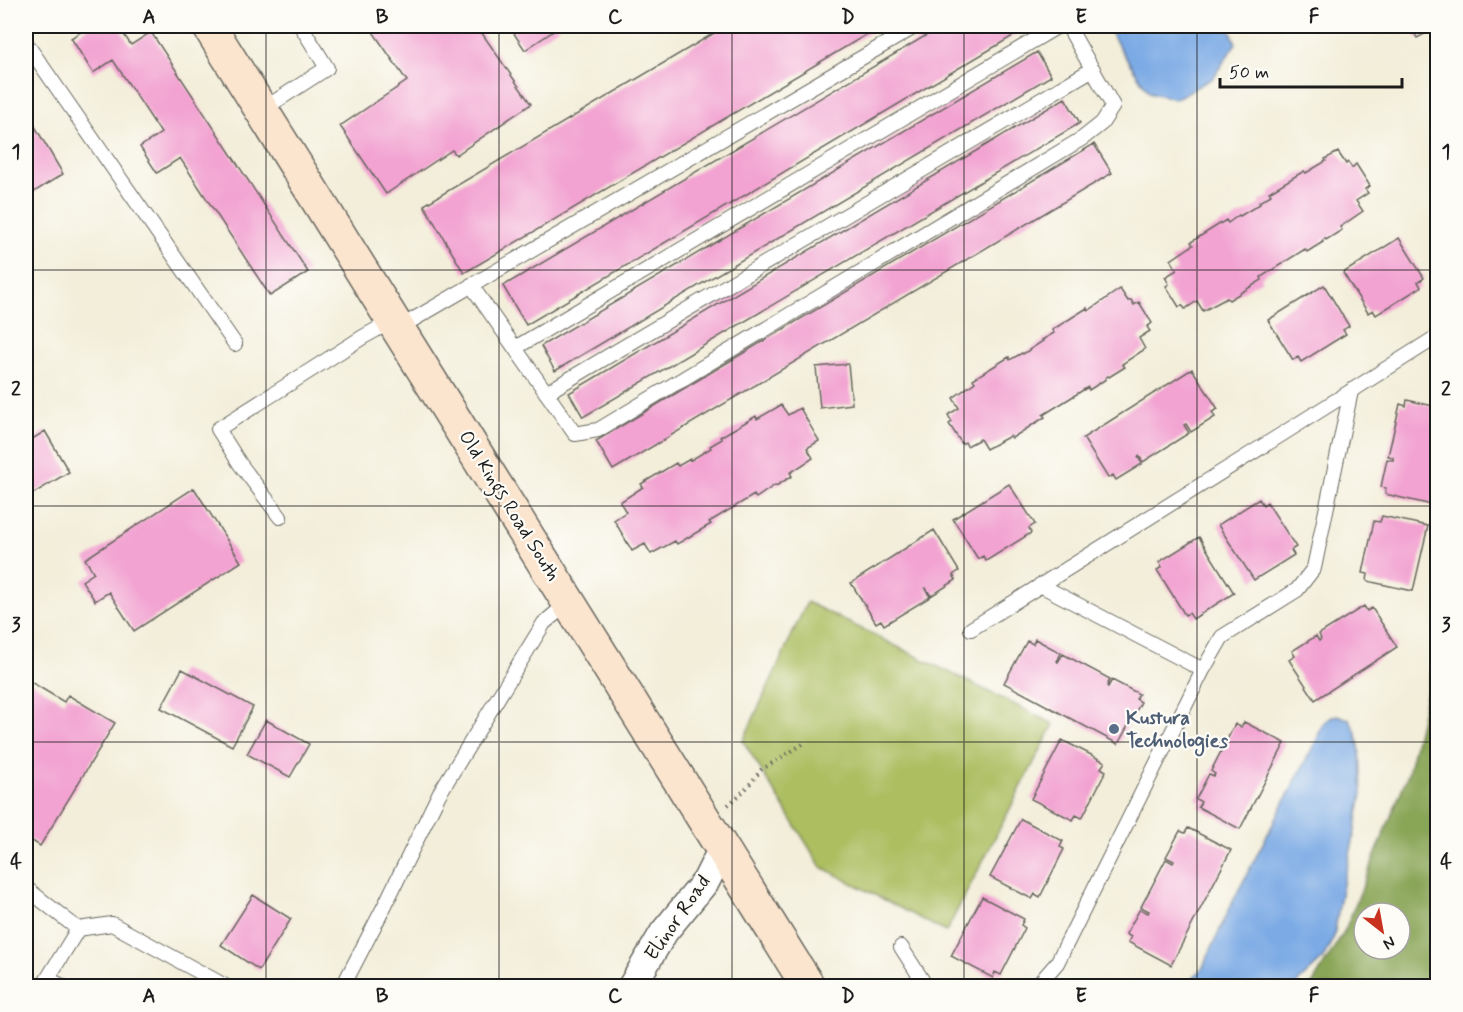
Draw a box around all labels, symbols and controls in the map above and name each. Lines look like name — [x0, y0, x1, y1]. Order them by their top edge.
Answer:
text: A — [142, 4, 156, 31]
text: B — [376, 4, 389, 31]
text: C — [608, 4, 623, 31]
text: D — [841, 4, 855, 31]
text: E — [1075, 4, 1087, 31]
text: F — [1309, 4, 1320, 31]
scale bar — [1220, 51, 1402, 89]
text: 50 m — [1229, 61, 1269, 85]
text: 1 — [12, 139, 20, 166]
text: 1 — [1442, 139, 1450, 166]
text: 2 — [11, 376, 21, 403]
text: 2 — [1441, 376, 1451, 403]
street label: Old Kings Road South — [450, 425, 566, 588]
text: 3 — [11, 612, 21, 639]
text: 3 — [1441, 612, 1451, 639]
place label: Kustura Technologies — [1126, 705, 1228, 757]
marker: Kustura Technologies — [1107, 722, 1121, 736]
text: 4 — [10, 849, 22, 876]
text: 4 — [1440, 849, 1452, 876]
street label: Elinor Road — [639, 870, 717, 966]
north arrow — [1352, 901, 1412, 961]
text: N — [1379, 931, 1399, 954]
text: A — [142, 983, 156, 1010]
text: B — [376, 983, 389, 1010]
text: C — [608, 983, 623, 1010]
text: D — [841, 983, 855, 1010]
text: E — [1075, 983, 1087, 1010]
text: F — [1309, 983, 1320, 1010]

